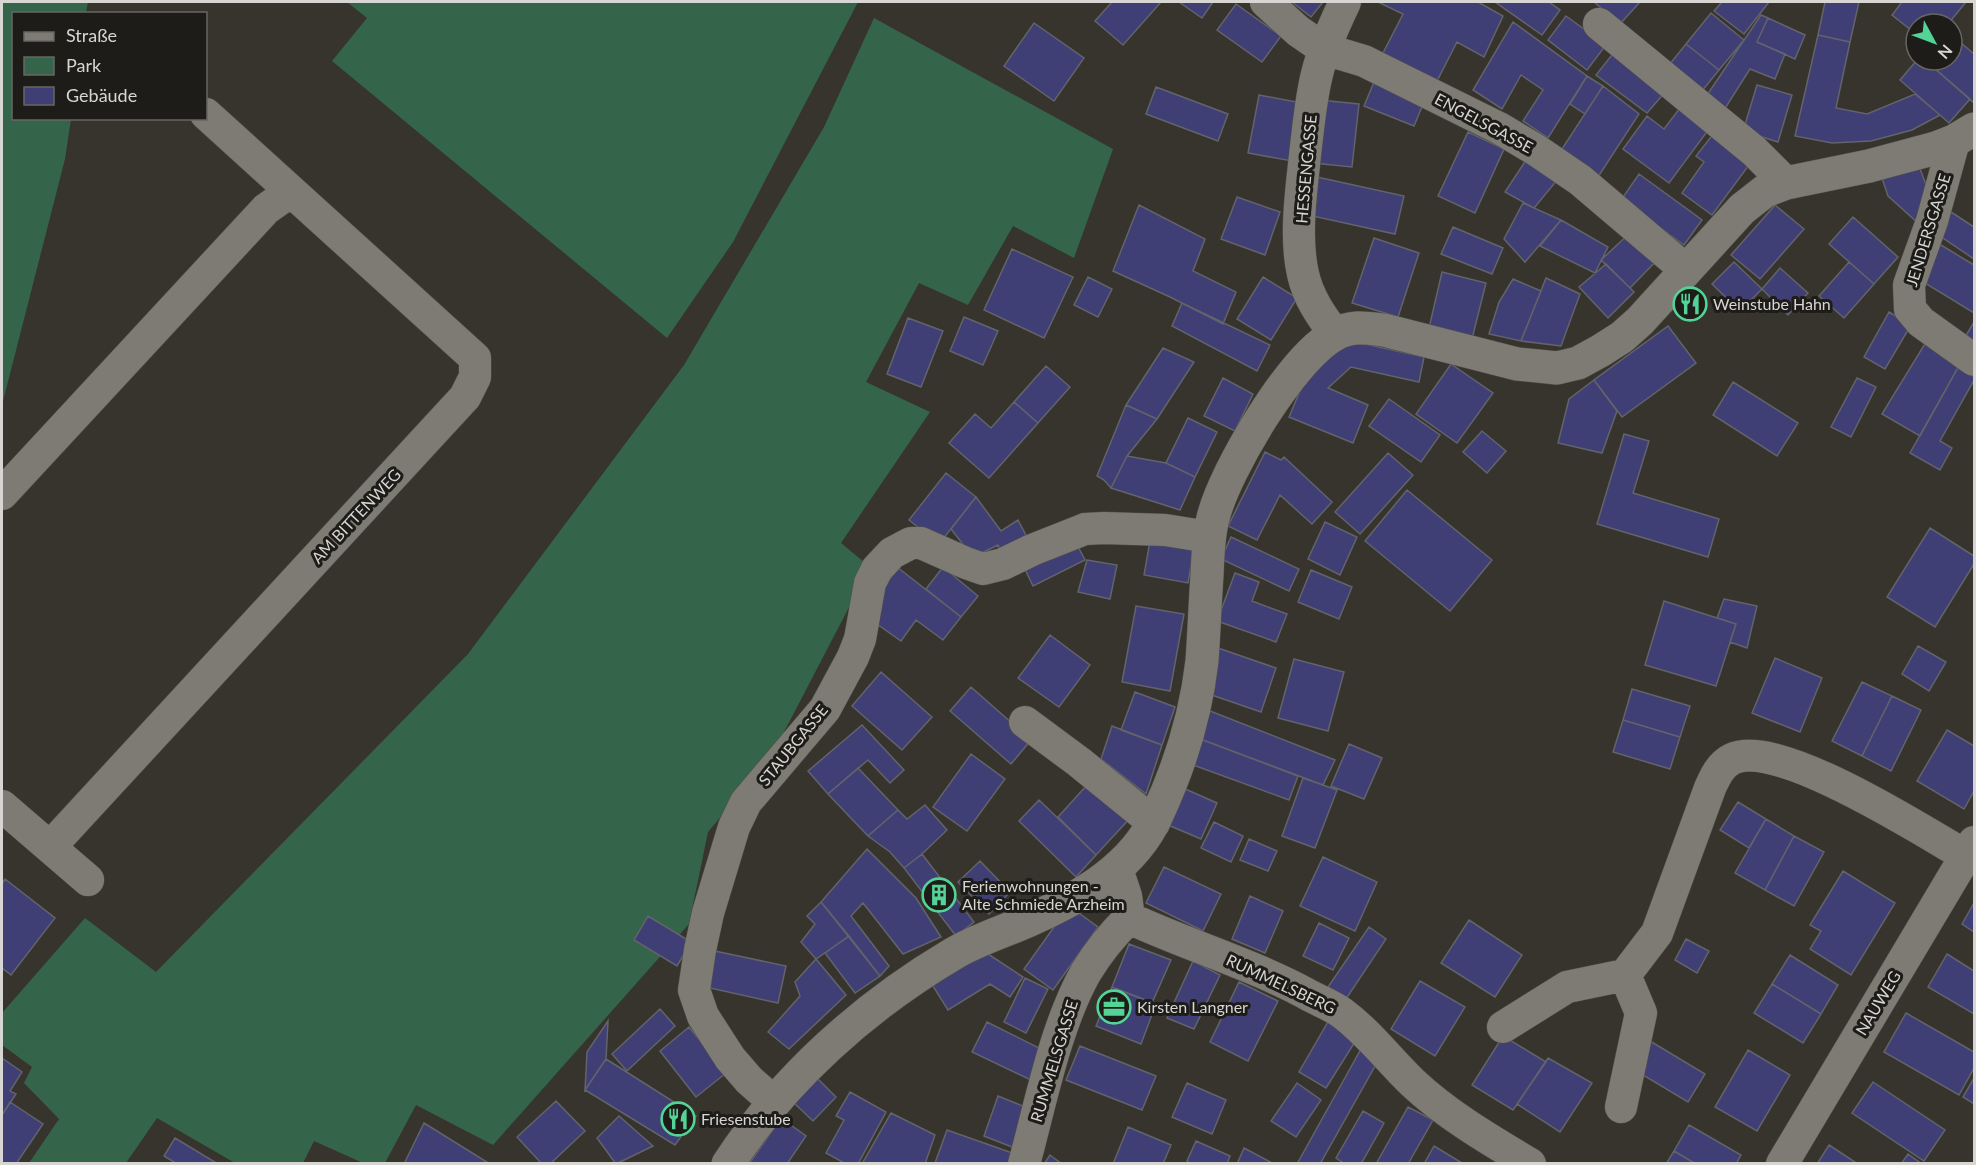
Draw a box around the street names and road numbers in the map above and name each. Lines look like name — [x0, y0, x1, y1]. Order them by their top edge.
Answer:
street label: ENGELSGASSE — [1432, 89, 1537, 156]
street label: HESSENGASSE — [1291, 114, 1320, 224]
street label: JENDERSGASSE — [1901, 171, 1954, 289]
street label: AM BITTENWEG — [307, 464, 404, 567]
street label: STAUBGASSE — [754, 700, 831, 789]
street label: RUMMELSBERG — [1223, 950, 1339, 1017]
street label: NAUWEG — [1851, 967, 1904, 1038]
street label: RUMMELSGASSE — [1026, 998, 1081, 1124]

